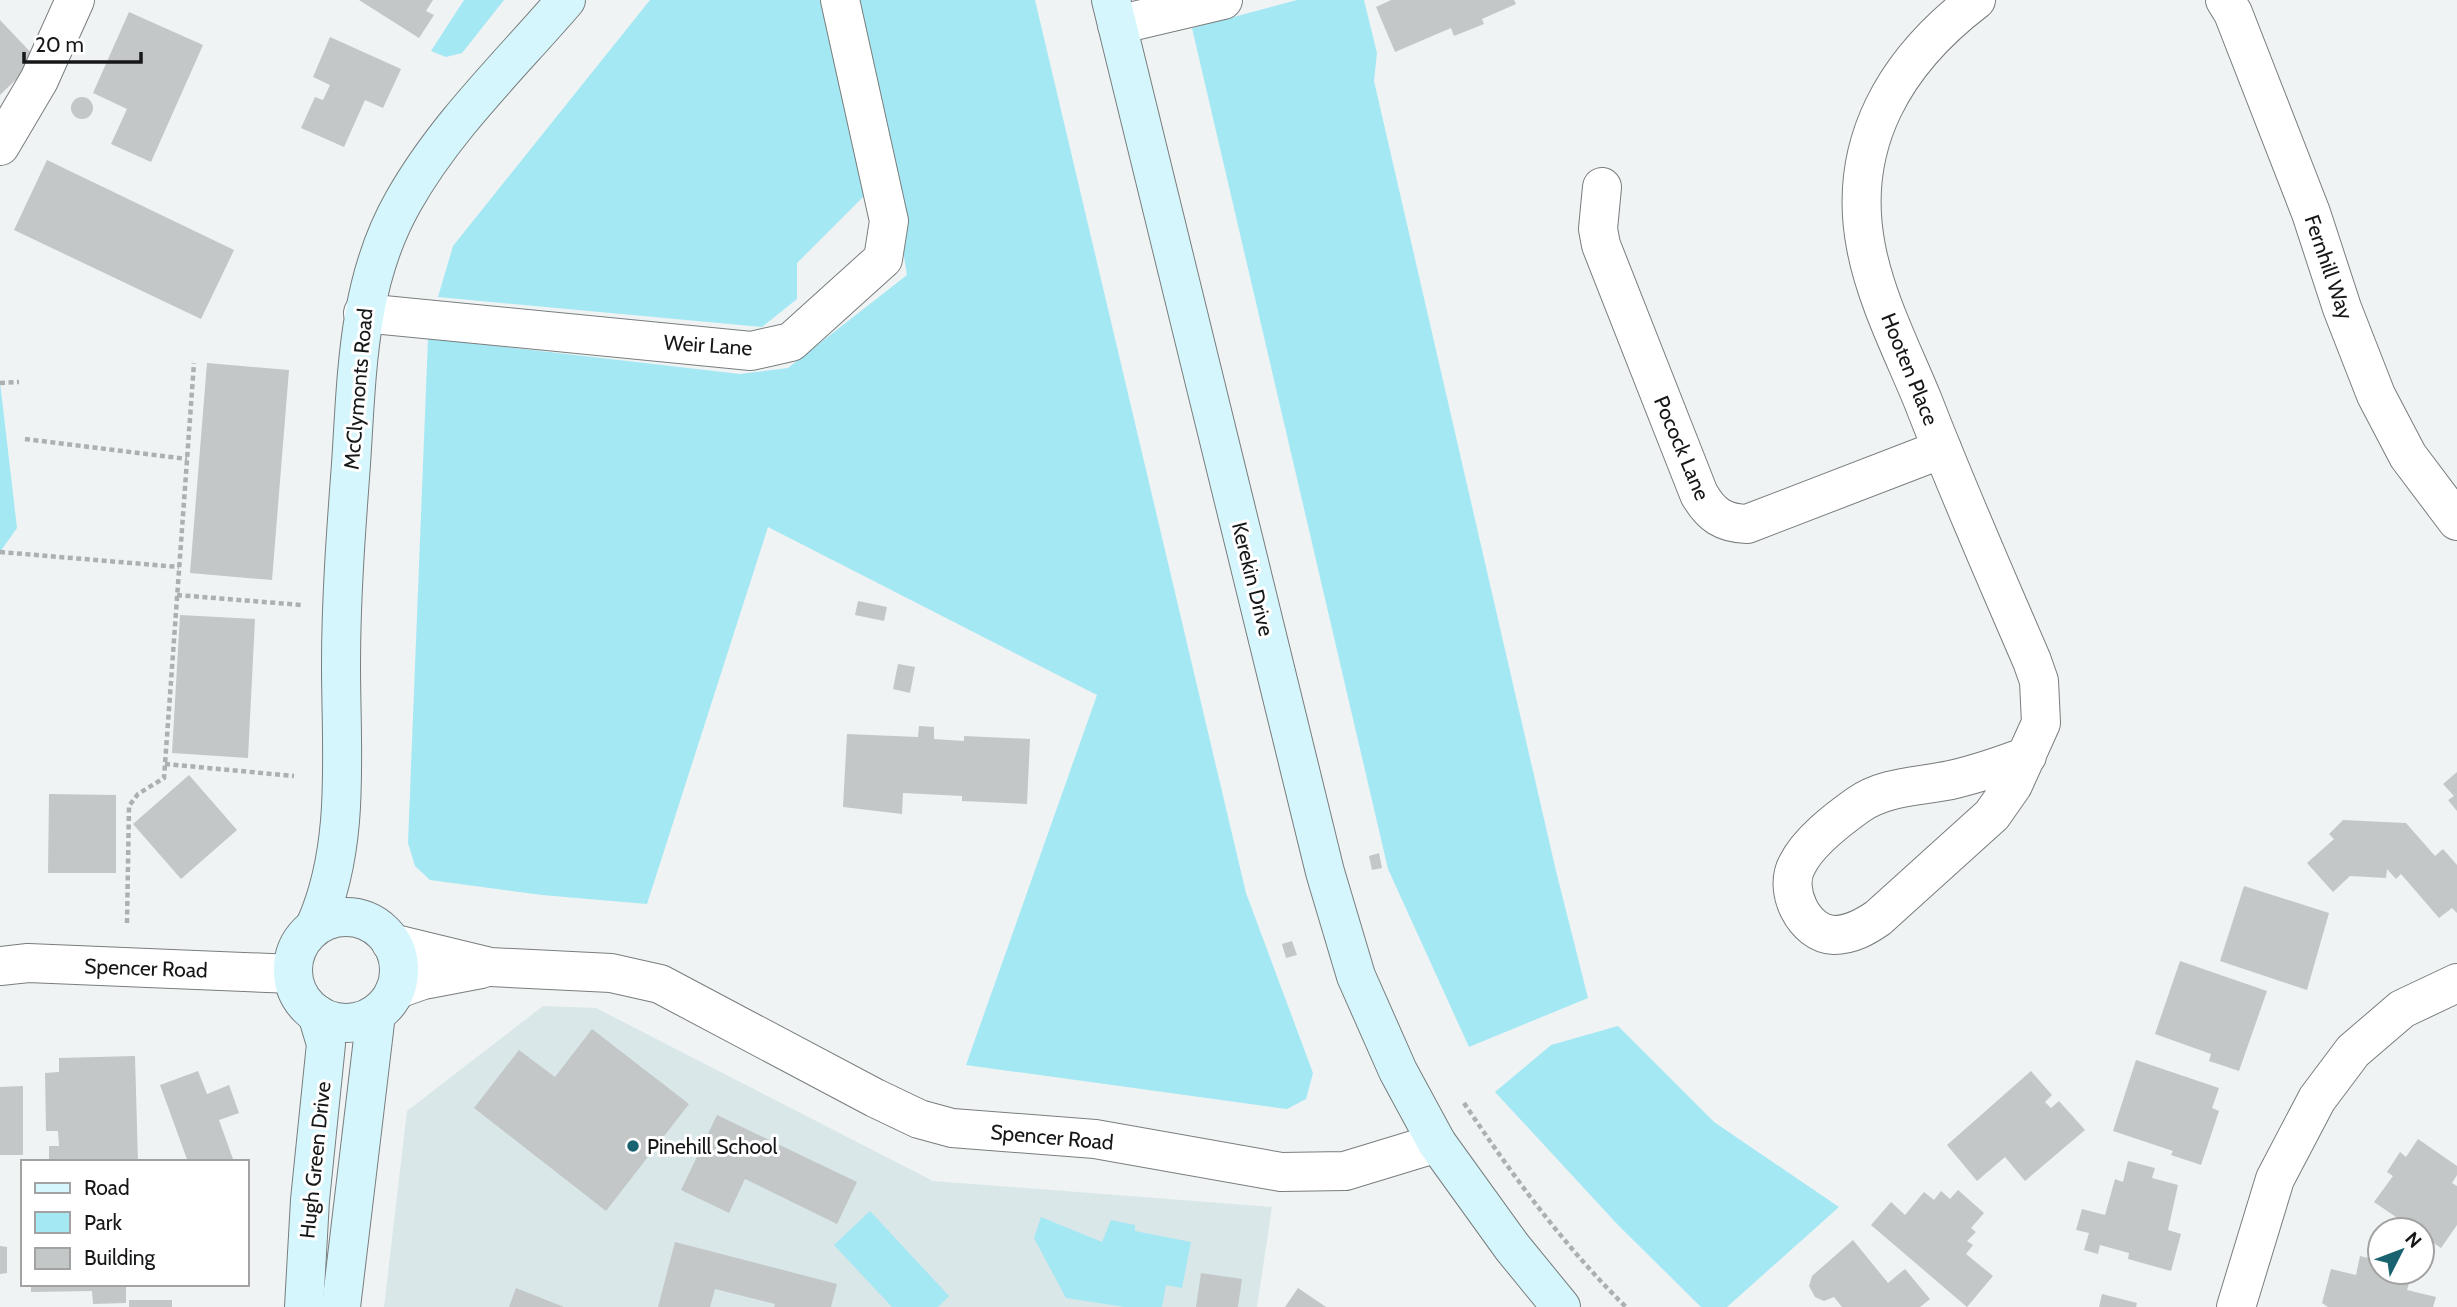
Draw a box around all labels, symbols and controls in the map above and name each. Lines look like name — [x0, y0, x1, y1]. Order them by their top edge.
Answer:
scale bar — [24, 21, 142, 65]
text: 20 m — [35, 32, 84, 57]
street label: Fernhill Way — [2299, 211, 2359, 323]
street label: McClymonts Road — [338, 307, 378, 471]
street label: Hooten Place — [1876, 309, 1944, 429]
street label: Weir Lane — [663, 329, 753, 361]
street label: Pocock Lane — [1649, 392, 1715, 504]
street label: Kerekin Drive — [1227, 519, 1279, 639]
street label: Spencer Road — [84, 953, 208, 983]
street label: Hugh Green Drive — [294, 1080, 336, 1240]
street label: Spencer Road — [989, 1119, 1115, 1155]
place label: Pinehill School — [647, 1134, 778, 1159]
marker: Pinehill School — [625, 1138, 641, 1154]
legend — [21, 1160, 248, 1286]
text: Road — [84, 1175, 130, 1200]
text: Park — [84, 1210, 122, 1235]
north arrow — [2366, 1216, 2436, 1286]
text: N — [2400, 1227, 2426, 1253]
text: Building — [84, 1245, 156, 1270]

